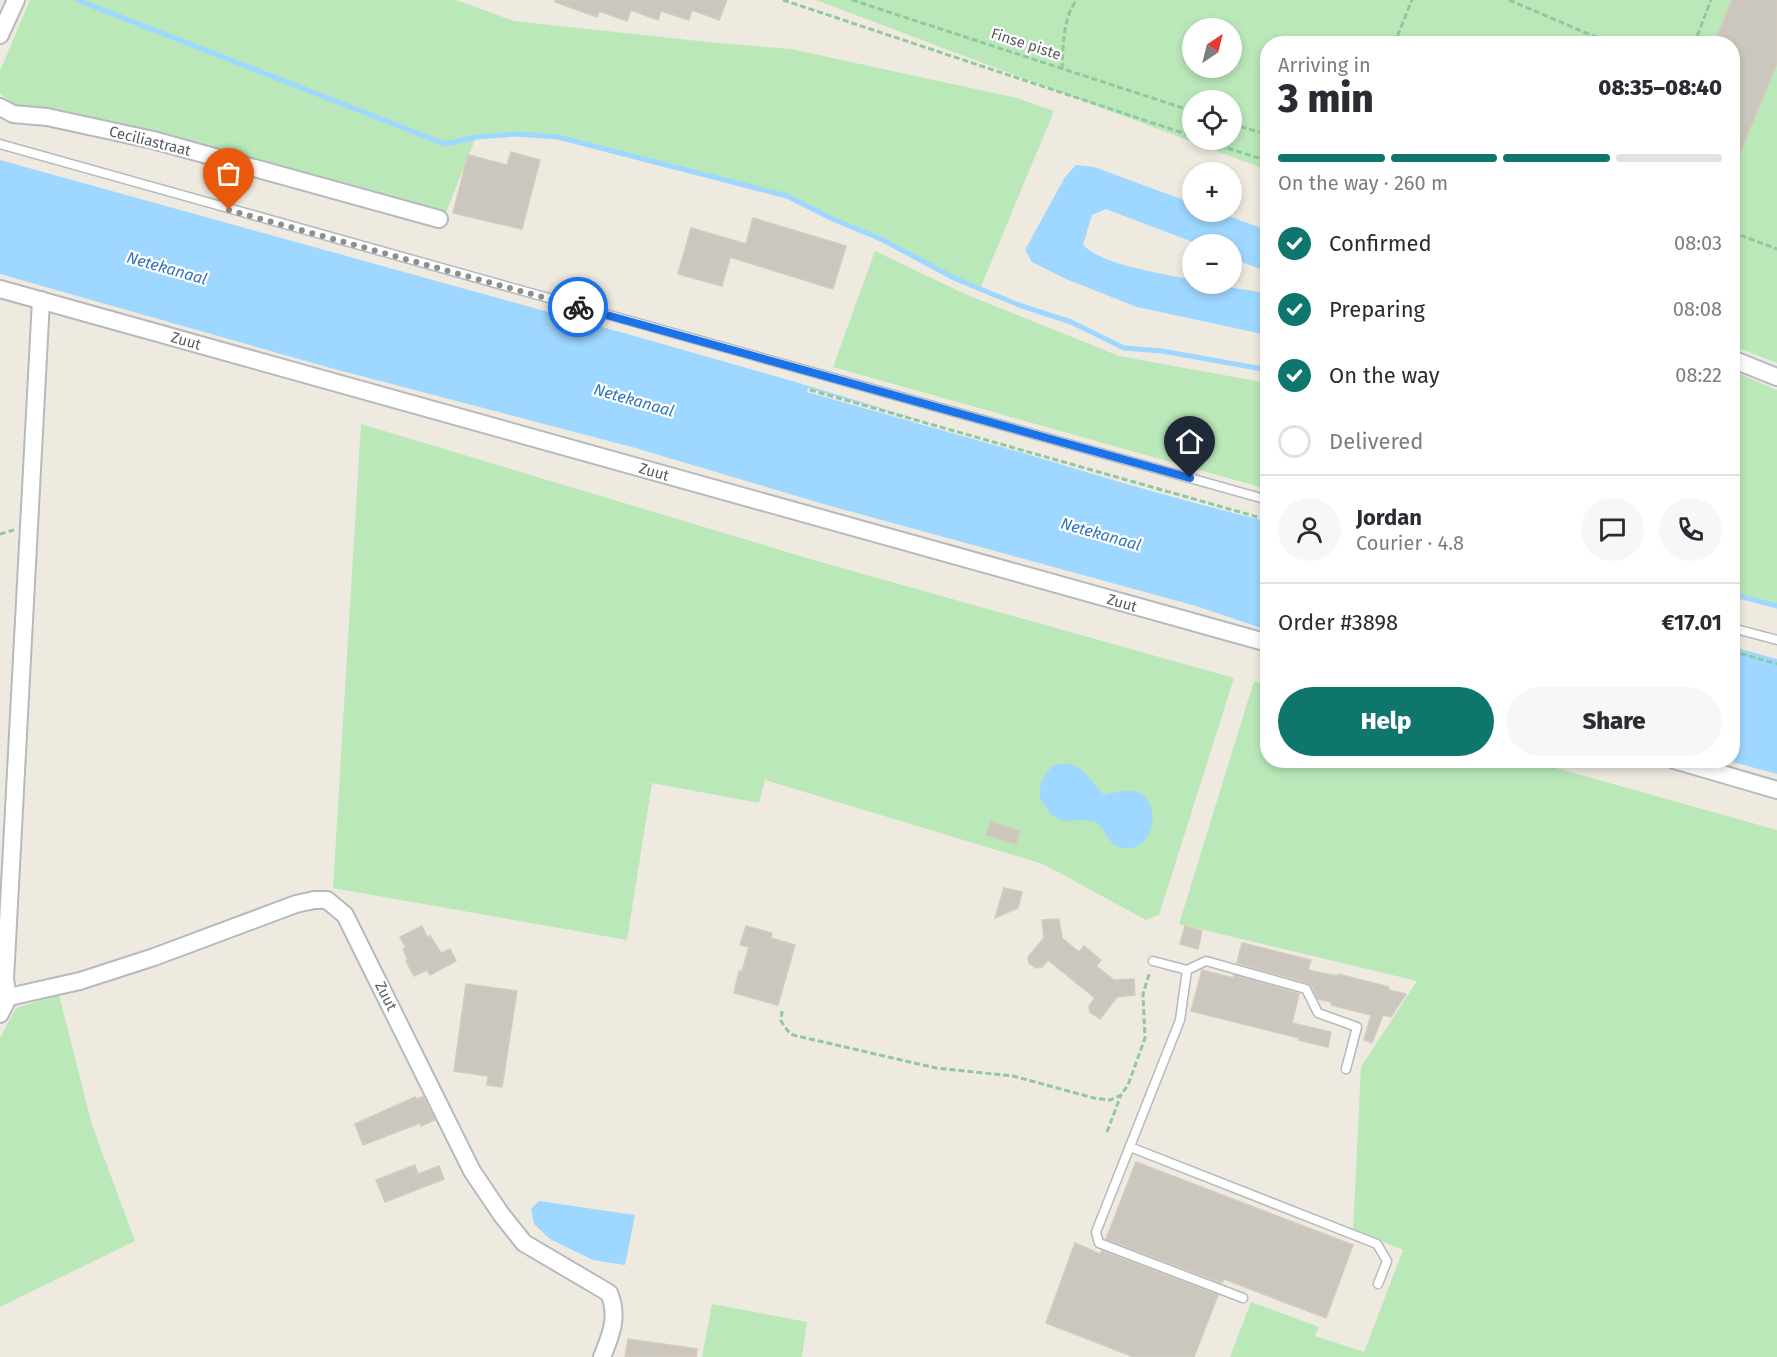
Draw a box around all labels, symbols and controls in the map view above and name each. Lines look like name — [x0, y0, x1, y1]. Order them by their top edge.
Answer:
north arrow — [1182, 18, 1242, 78]
map controls — [1182, 18, 1242, 294]
street label: Finse piste — [989, 24, 1063, 64]
text: Arriving in — [1278, 53, 1371, 77]
text: 08:35–08:40 — [1598, 74, 1722, 101]
text: 3 min — [1278, 76, 1374, 122]
button: locate — [1182, 90, 1242, 150]
street label: Ceciliastraat — [107, 122, 193, 160]
pin — [203, 148, 254, 210]
icon: bag — [212, 157, 245, 190]
button: + — [1182, 162, 1242, 222]
text: On the way · 260 m — [1278, 171, 1448, 195]
icon: check — [1278, 227, 1311, 260]
text: Confirmed — [1329, 230, 1432, 257]
text: 08:03 — [1674, 231, 1722, 255]
button: − — [1182, 234, 1242, 294]
water label: Netekanaal — [125, 247, 209, 289]
courier — [548, 277, 608, 337]
icon: bike — [562, 291, 595, 324]
icon: check — [1278, 293, 1311, 326]
text: Preparing — [1329, 296, 1425, 323]
text: 08:08 — [1673, 297, 1722, 321]
street label: Zuut — [169, 328, 204, 354]
icon: check — [1278, 359, 1311, 392]
text: On the way — [1329, 362, 1440, 389]
text: 08:22 — [1675, 363, 1722, 387]
water label: Netekanaal — [592, 379, 676, 421]
pin — [1164, 416, 1215, 478]
icon: home — [1173, 425, 1206, 458]
text: Delivered — [1329, 428, 1424, 455]
street label: Zuut — [637, 459, 672, 485]
button: person — [1278, 498, 1341, 561]
button: chat — [1581, 498, 1644, 561]
button: phone — [1659, 498, 1722, 561]
text: Jordan — [1356, 504, 1422, 531]
water label: Netekanaal — [1059, 513, 1143, 555]
text: Courier · 4.8 — [1356, 531, 1464, 555]
street label: Zuut — [1105, 590, 1140, 616]
text: Order #3898 — [1278, 609, 1398, 636]
text: €17.01 — [1662, 609, 1722, 636]
button: Help — [1278, 687, 1494, 756]
button: Share — [1506, 687, 1722, 756]
street label: Zuut — [371, 978, 401, 1014]

